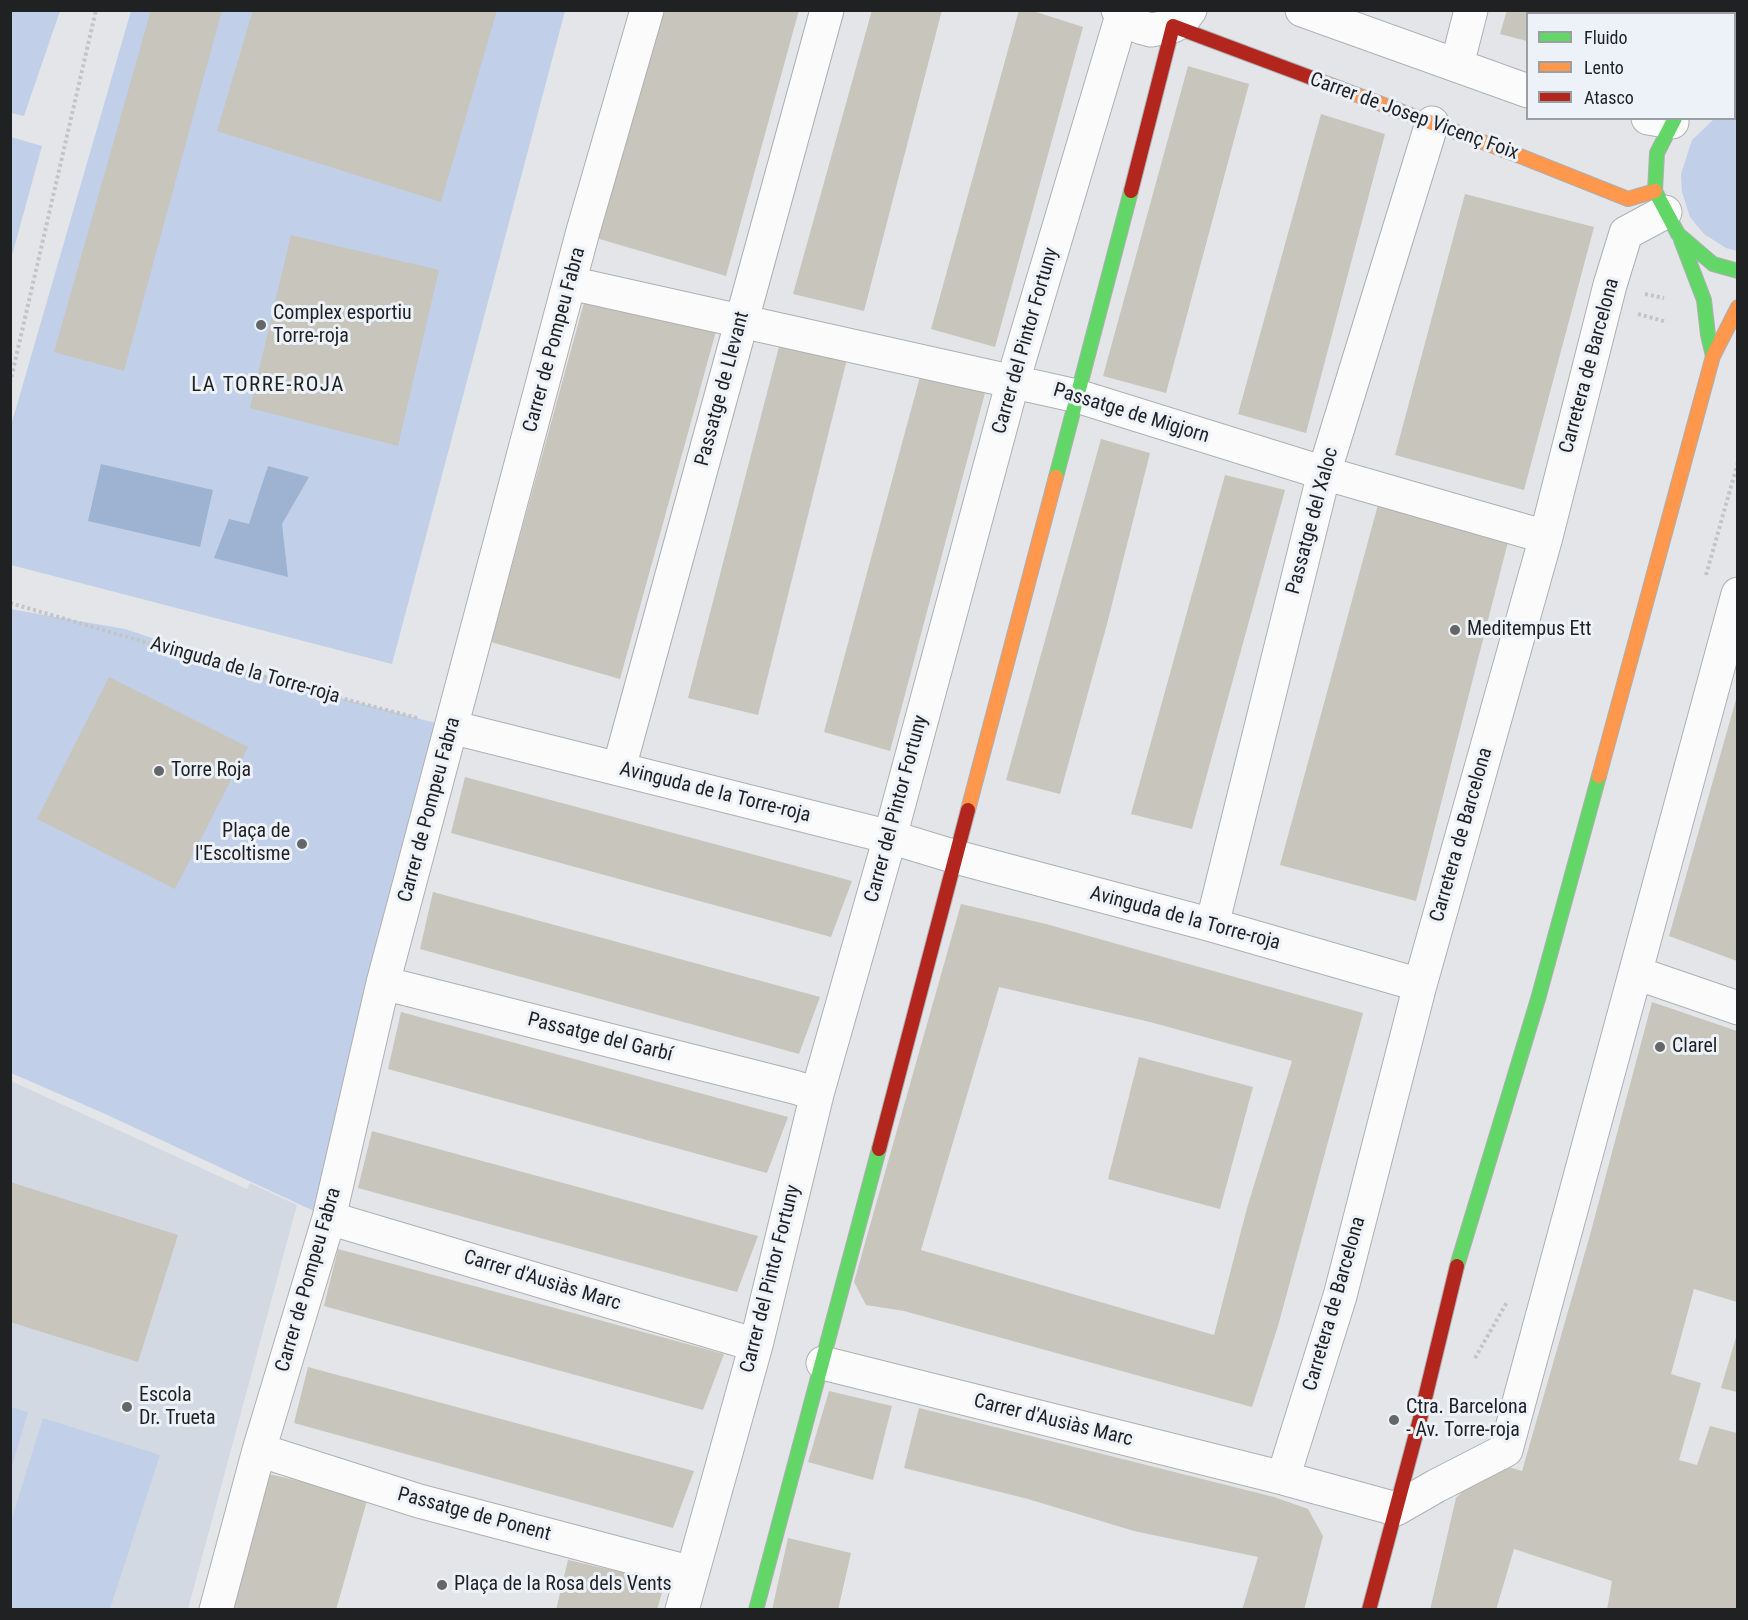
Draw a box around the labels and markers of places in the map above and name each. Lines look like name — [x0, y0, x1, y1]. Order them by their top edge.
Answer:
place label: Complex esportiu Torre-roja — [273, 302, 412, 349]
marker: Complex esportiu Torre-roja — [254, 318, 268, 332]
place label: Meditempus Ett — [1467, 618, 1591, 642]
marker: Meditempus Ett — [1448, 623, 1462, 637]
place label: Torre Roja — [171, 759, 251, 783]
marker: Torre Roja — [152, 764, 166, 778]
place label: Plaça de l'Escoltisme — [195, 820, 290, 867]
marker: Plaça de l'Escoltisme — [295, 837, 309, 851]
place label: Clarel — [1672, 1035, 1717, 1059]
marker: Clarel — [1653, 1040, 1667, 1054]
place label: Escola Dr. Trueta — [139, 1384, 215, 1431]
place label: Ctra. Barcelona - Av. Torre-roja — [1406, 1396, 1527, 1443]
marker: Escola Dr. Trueta — [120, 1400, 134, 1414]
marker: Ctra. Barcelona - Av. Torre-roja — [1387, 1413, 1401, 1427]
place label: Plaça de la Rosa dels Vents — [454, 1573, 672, 1597]
marker: Plaça de la Rosa dels Vents — [435, 1578, 449, 1592]

